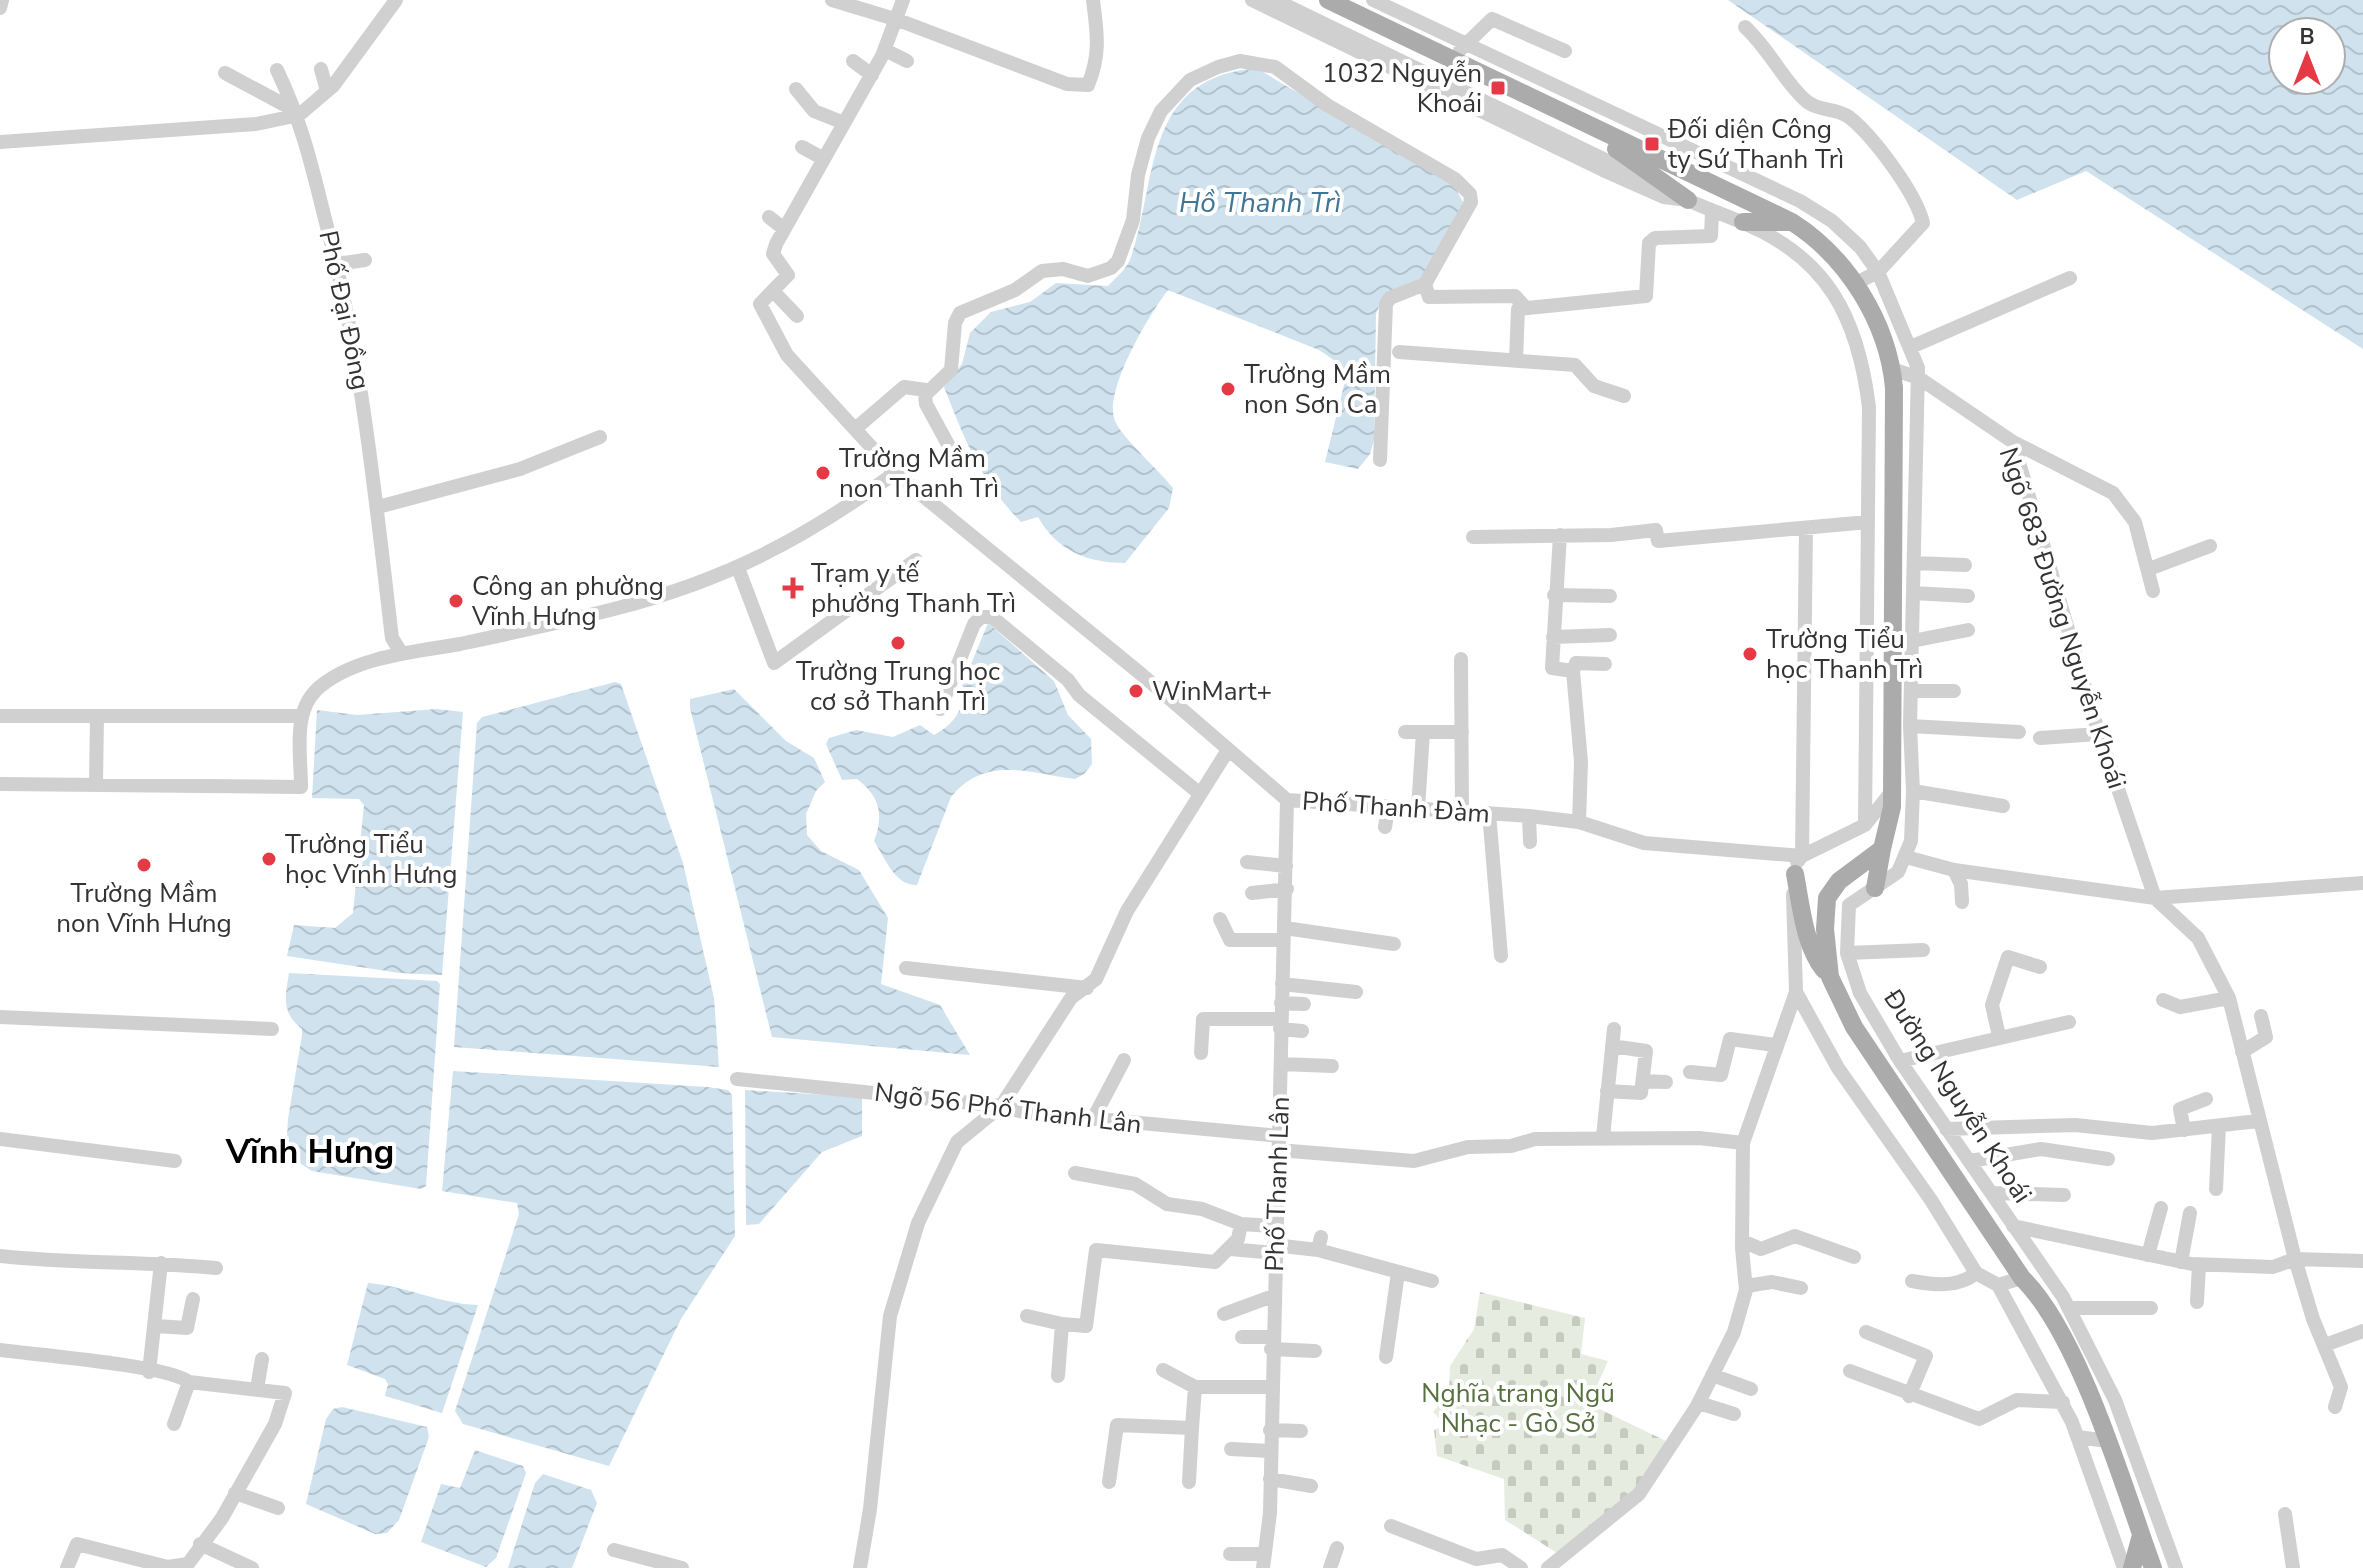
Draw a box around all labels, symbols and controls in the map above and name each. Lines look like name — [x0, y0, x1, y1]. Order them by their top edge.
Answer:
north arrow — [2267, 16, 2347, 96]
text: B — [2299, 22, 2315, 52]
place label: 1032 Nguyễn Khoái — [1322, 56, 1482, 121]
marker: 1032 Nguyễn Khoái — [1489, 79, 1507, 97]
place label: Đối diện Công ty Sứ Thanh Trì — [1667, 112, 1844, 177]
marker: Đối diện Công ty Sứ Thanh Trì — [1643, 135, 1661, 153]
water label: Hồ Thanh Trì — [1179, 184, 1341, 222]
street label: Phố Đại Đồng — [311, 227, 378, 393]
place label: Trường Mầm non Sơn Ca — [1244, 357, 1391, 422]
marker: Trường Mầm non Sơn Ca — [1219, 380, 1237, 398]
place label: Trường Mầm non Thanh Trì — [839, 441, 999, 506]
street label: Ngõ 683 Đường Nguyễn Khoái — [1991, 443, 2134, 793]
marker: Trường Mầm non Thanh Trì — [814, 464, 832, 482]
place label: Trạm y tế phường Thanh Trì — [811, 556, 1016, 621]
place label: Công an phường Vĩnh Hưng — [471, 569, 664, 634]
marker: Trạm y tế phường Thanh Trì — [782, 577, 804, 599]
marker: Công an phường Vĩnh Hưng — [447, 592, 465, 610]
place label: Trường Tiểu học Thanh Trì — [1766, 622, 1923, 687]
marker: Trường Trung học cơ sở Thanh Trì — [889, 634, 907, 652]
marker: Trường Tiểu học Thanh Trì — [1741, 645, 1759, 663]
place label: Trường Trung học cơ sở Thanh Trì — [796, 654, 1000, 719]
place label: WinMart+ — [1152, 674, 1272, 709]
marker: WinMart+ — [1127, 682, 1145, 700]
street label: Phố Thanh Đàm — [1301, 783, 1491, 832]
place label: Trường Tiểu học Vĩnh Hưng — [285, 827, 458, 892]
marker: Trường Tiểu học Vĩnh Hưng — [260, 850, 278, 868]
marker: Trường Mầm non Vĩnh Hưng — [135, 856, 153, 874]
place label: Trường Mầm non Vĩnh Hưng — [56, 876, 232, 941]
street label: Đường Nguyễn Khoái — [1875, 982, 2040, 1210]
street label: Ngõ 56 Phố Thanh Lân — [872, 1075, 1144, 1142]
street label: Phố Thanh Lân — [1257, 1096, 1298, 1272]
district label: Vĩnh Hưng — [225, 1129, 394, 1175]
park label: Nghĩa trang Ngũ Nhạc - Gò Sở — [1421, 1376, 1615, 1441]

